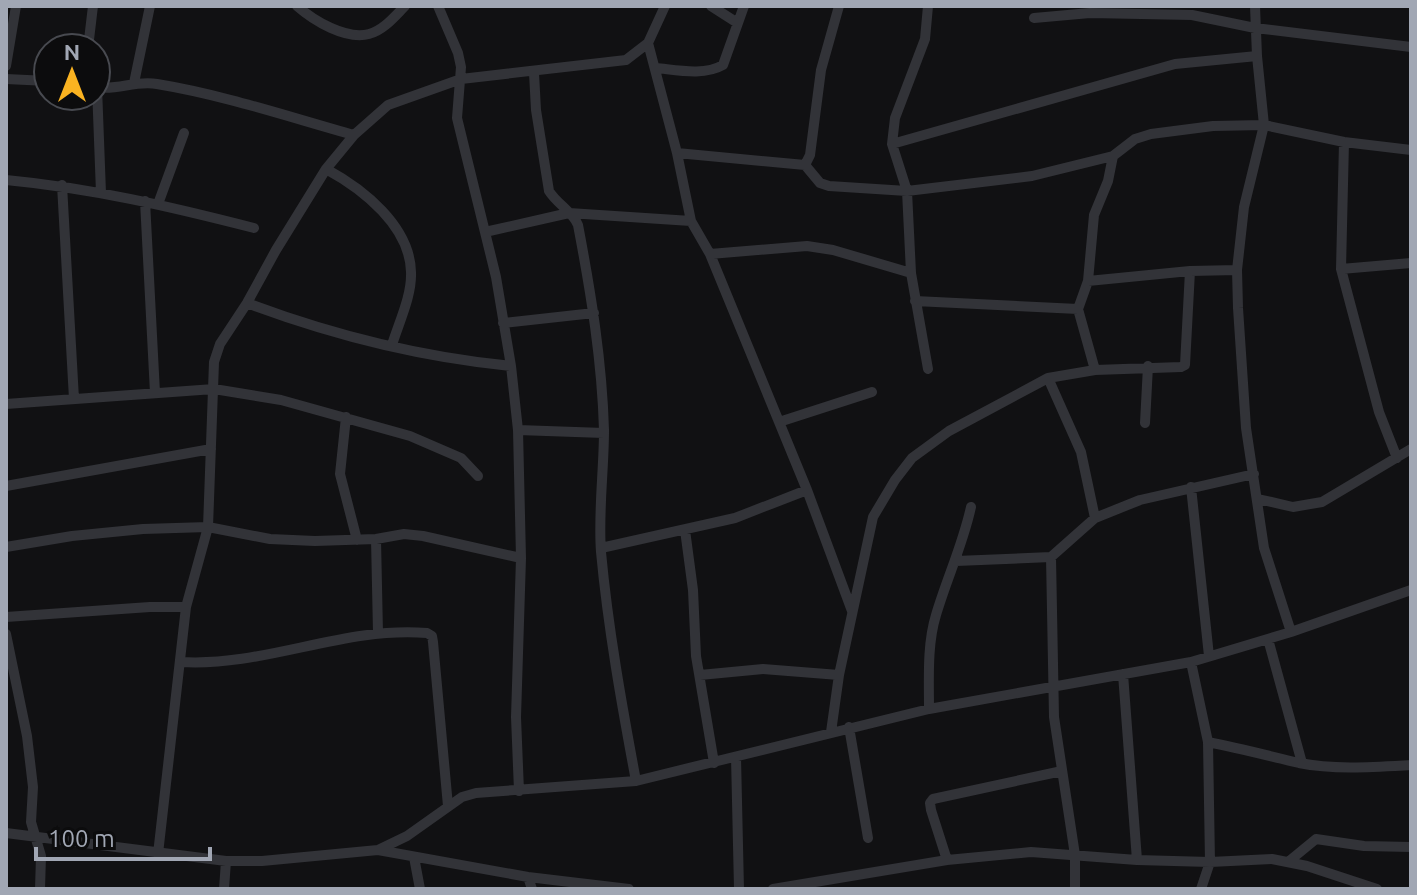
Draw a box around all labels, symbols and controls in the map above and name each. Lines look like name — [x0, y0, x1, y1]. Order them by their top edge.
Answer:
north arrow — [32, 32, 112, 112]
text: N — [64, 39, 80, 64]
scale bar — [36, 811, 210, 861]
text: 100 m — [48, 825, 115, 852]

